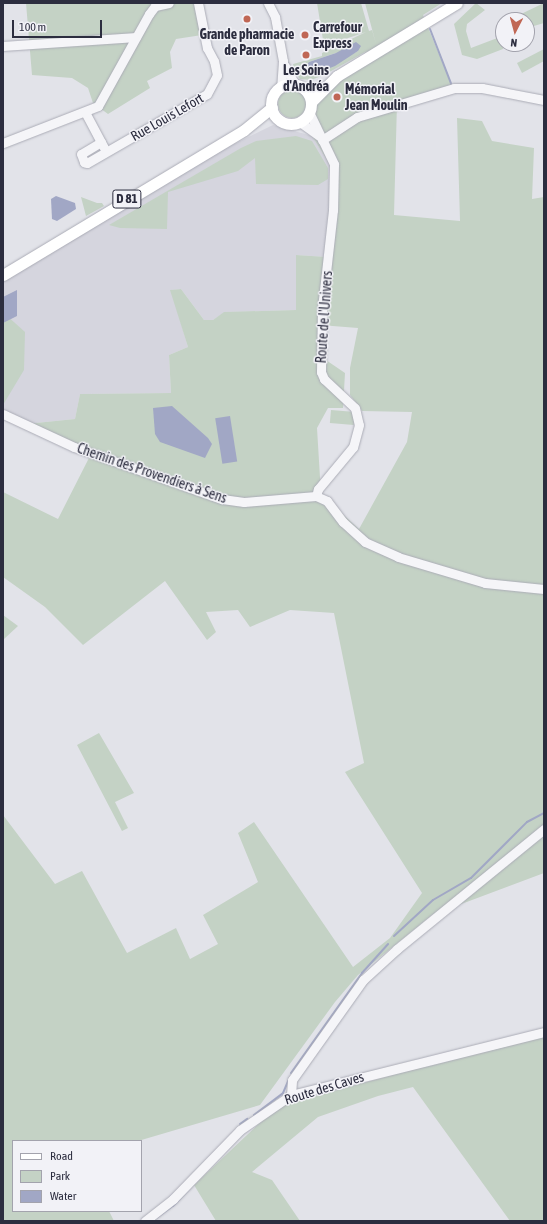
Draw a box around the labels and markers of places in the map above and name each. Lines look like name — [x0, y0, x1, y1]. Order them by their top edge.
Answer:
marker: Grande pharmacie de Paron — [242, 14, 252, 24]
place label: Carrefour Express — [313, 19, 362, 52]
place label: Grande pharmacie de Paron — [200, 26, 294, 58]
marker: Carrefour Express — [300, 30, 310, 40]
marker: Les Soins d'Andréa — [301, 50, 311, 60]
place label: Les Soins d'Andréa — [283, 62, 329, 94]
place label: Mémorial Jean Moulin — [345, 81, 407, 114]
marker: Mémorial Jean Moulin — [332, 92, 342, 102]

